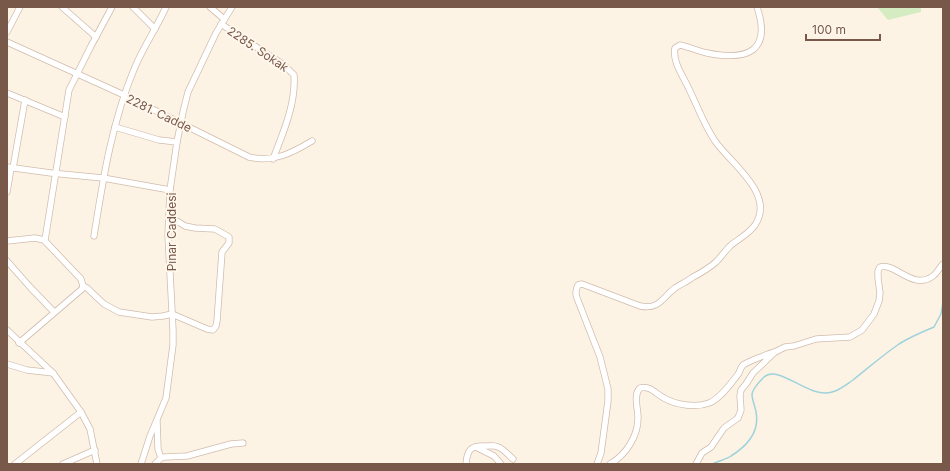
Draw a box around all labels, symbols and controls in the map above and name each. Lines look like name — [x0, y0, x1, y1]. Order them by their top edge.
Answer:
scale bar — [806, 16, 880, 42]
text: 100 m — [812, 22, 846, 37]
street label: 2285. Sokak — [225, 23, 292, 75]
street label: 2281. Cadde — [124, 91, 194, 135]
street label: Pınar Caddesi — [164, 193, 179, 271]

